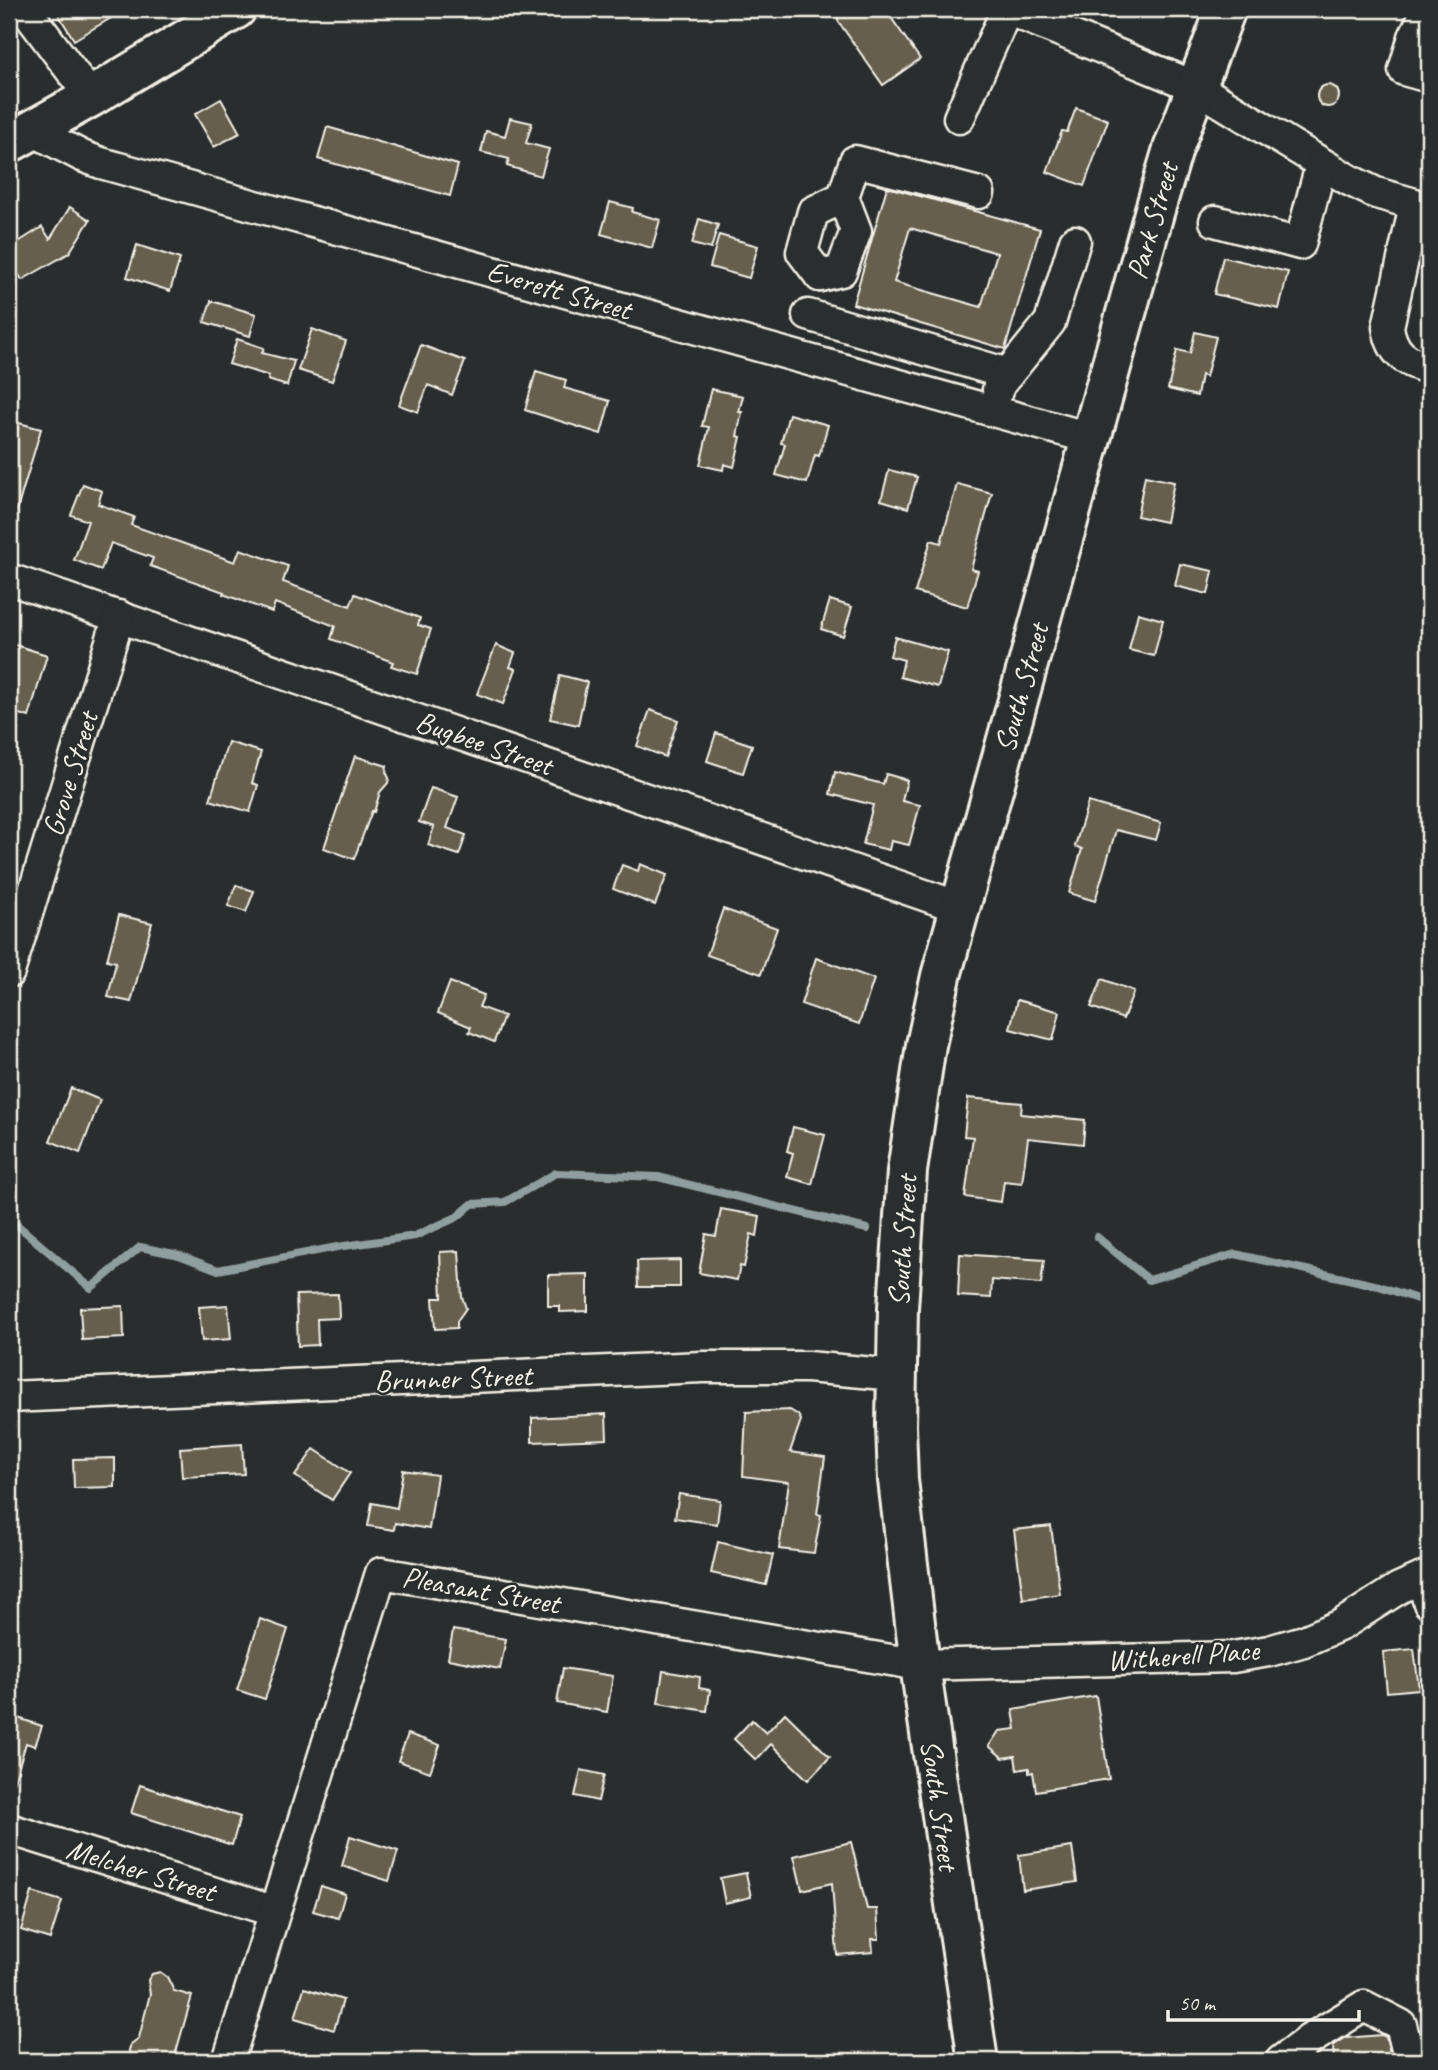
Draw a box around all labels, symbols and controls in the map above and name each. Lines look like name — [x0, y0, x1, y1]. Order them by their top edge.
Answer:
street label: Park Street — [1117, 155, 1188, 284]
street label: Everett Street — [483, 251, 638, 329]
street label: South Street — [985, 616, 1058, 756]
street label: Bugbee Street — [411, 702, 560, 785]
street label: Grove Street — [33, 704, 108, 841]
street label: South Street — [879, 1171, 926, 1308]
street label: Brunner Street — [374, 1356, 535, 1400]
street label: Pleasant Street — [399, 1557, 566, 1623]
street label: Witherell Place — [1106, 1631, 1262, 1679]
street label: South Street — [912, 1737, 968, 1876]
street label: Melcher Street — [62, 1829, 223, 1911]
scale bar — [1168, 1979, 1359, 2023]
text: 50 m — [1179, 1990, 1217, 2016]

